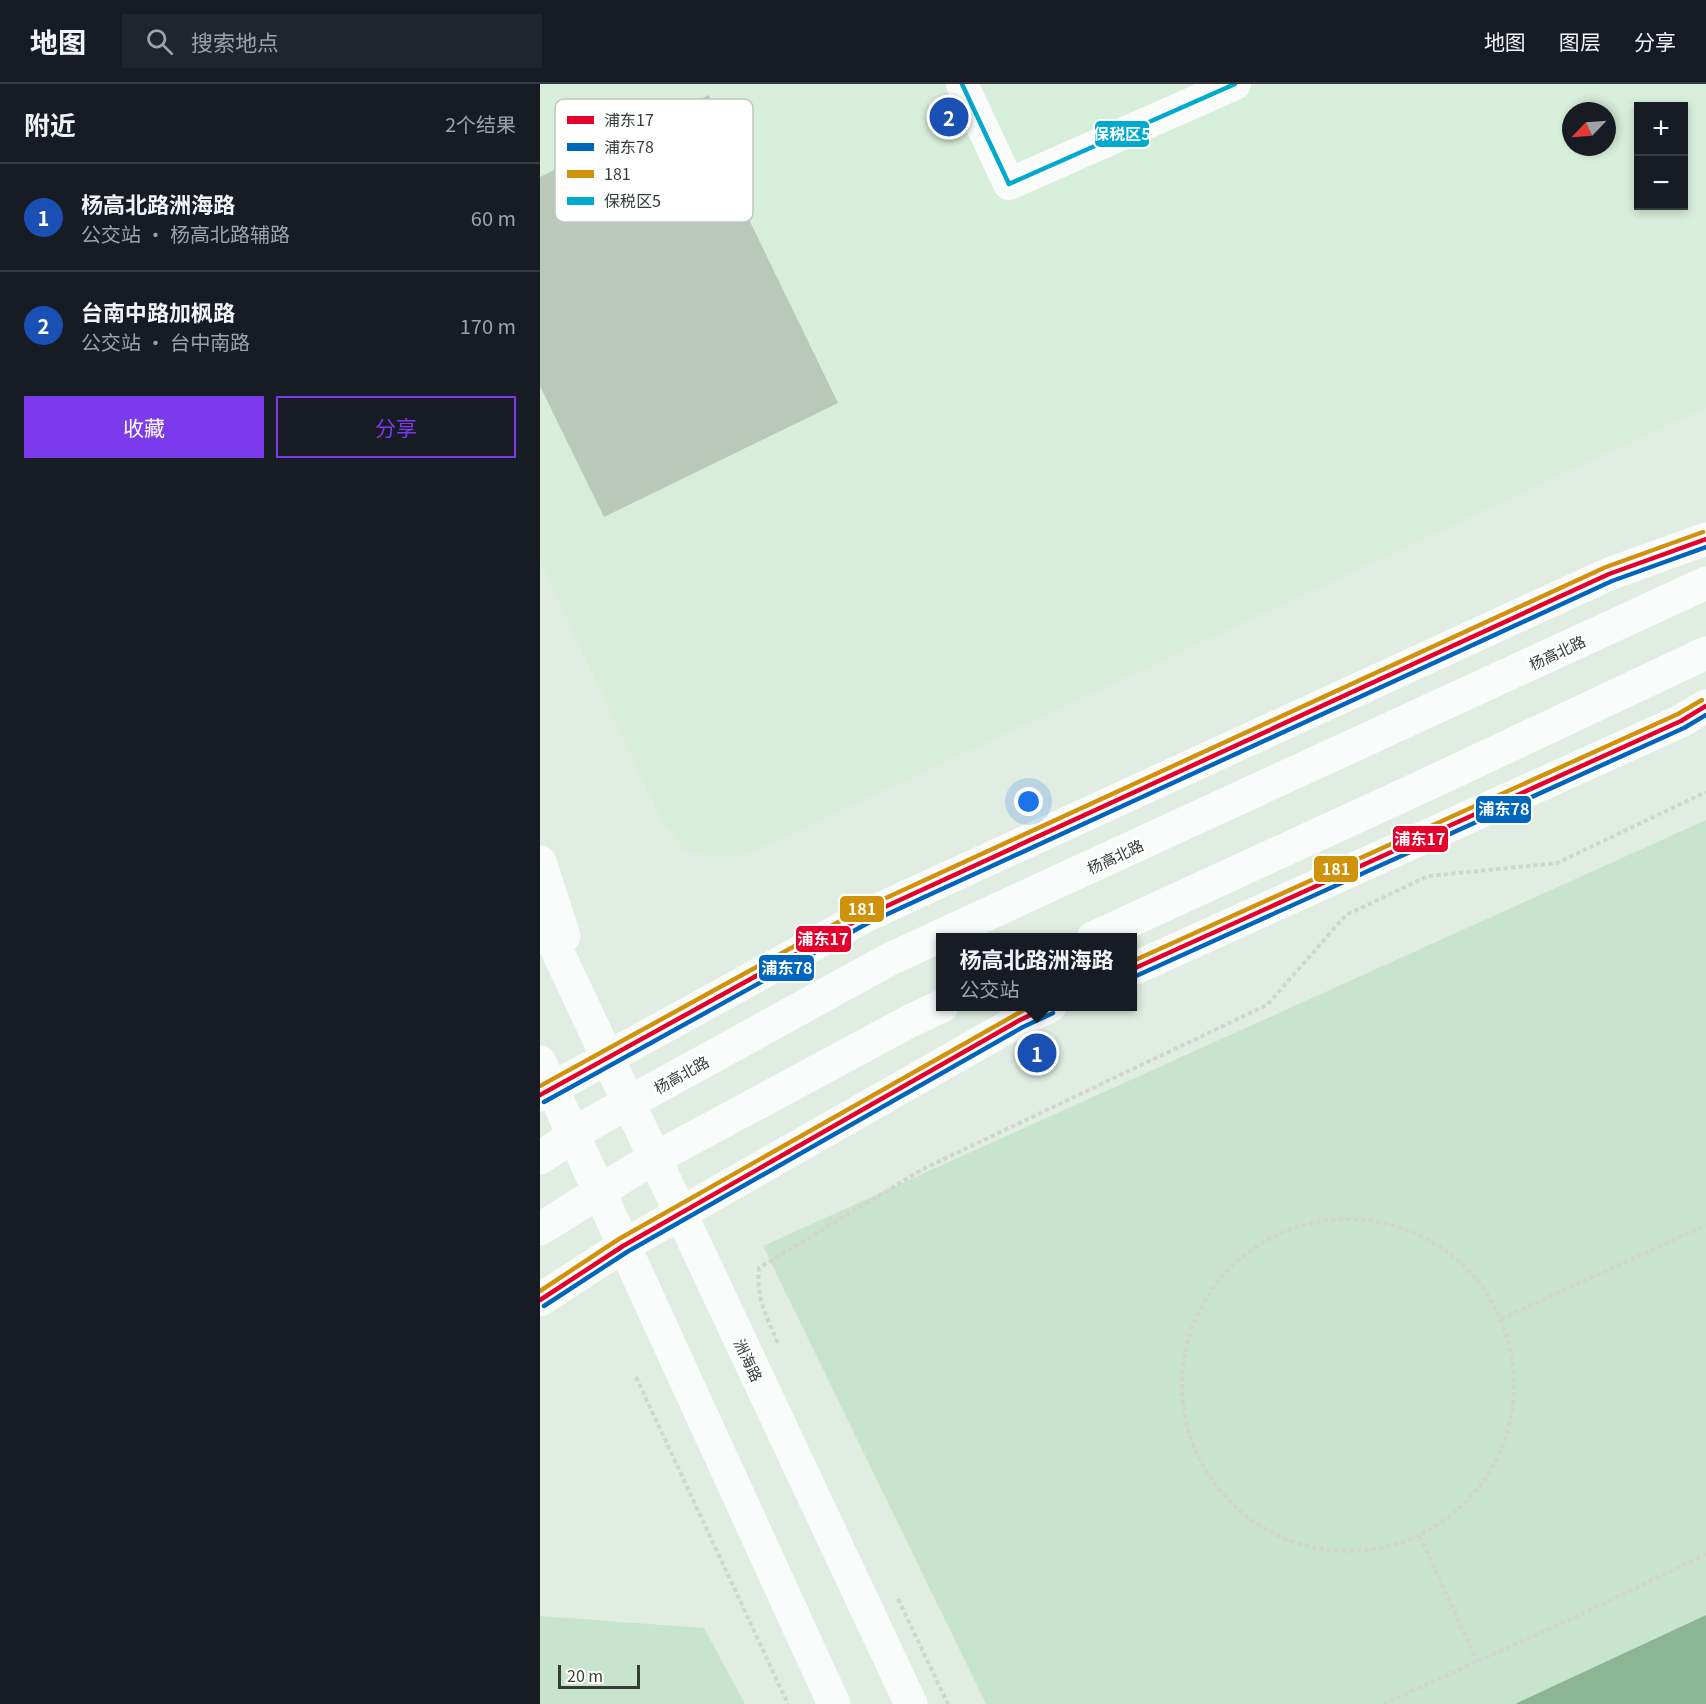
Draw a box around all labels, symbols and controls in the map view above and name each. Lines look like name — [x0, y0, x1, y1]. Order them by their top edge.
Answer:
search box — [122, 14, 542, 68]
text: 地图 — [30, 21, 86, 61]
icon: search — [143, 25, 176, 58]
text: 搜索地点 — [191, 25, 279, 57]
text: 地图 — [1484, 26, 1526, 56]
text: 图层 — [1559, 26, 1601, 56]
text: 分享 — [1634, 26, 1676, 56]
pin: 2 — [930, 94, 968, 140]
legend — [555, 99, 753, 222]
north arrow — [1562, 102, 1616, 156]
map controls — [1634, 102, 1688, 210]
button: + — [1634, 102, 1688, 156]
text: 附近 — [24, 105, 76, 142]
text: 浦东17 — [604, 107, 654, 131]
text: 2个结果 — [445, 109, 516, 138]
line badge: 保税区5 — [1094, 120, 1150, 148]
text: 保税区5 — [1093, 121, 1151, 145]
text: 浦东78 — [604, 134, 654, 158]
button: − — [1634, 156, 1688, 210]
text: 181 — [604, 161, 631, 185]
text: 杨高北路洲海路 — [81, 187, 235, 219]
text: 保税区5 — [604, 188, 661, 212]
text: 1 — [38, 203, 49, 232]
text: 60 m — [471, 203, 516, 232]
text: 公交站 · 杨高北路辅路 — [81, 219, 290, 248]
text: 台南中路加枫路 — [81, 295, 235, 327]
text: 2 — [38, 311, 49, 340]
text: 170 m — [460, 311, 516, 340]
text: 公交站 · 台中南路 — [81, 327, 250, 356]
button: 收藏 — [24, 396, 264, 458]
button: 分享 — [276, 396, 516, 458]
street label: 杨高北路 — [1525, 630, 1589, 674]
your location — [1014, 787, 1043, 816]
line badge: 浦东78 — [1475, 795, 1532, 824]
text: 浦东78 — [1479, 796, 1529, 820]
line badge: 浦东17 — [1392, 825, 1449, 853]
text: 浦东17 — [1395, 826, 1445, 850]
street label: 杨高北路 — [1083, 834, 1147, 878]
line badge: 181 — [1313, 855, 1359, 883]
text: 181 — [1322, 856, 1350, 880]
line badge: 181 — [839, 895, 885, 923]
text: 181 — [848, 896, 876, 920]
line badge: 浦东17 — [795, 925, 852, 953]
text: 浦东17 — [798, 926, 848, 950]
popup — [936, 933, 1137, 1011]
text: 杨高北路洲海路 — [959, 942, 1114, 974]
line badge: 浦东78 — [758, 954, 815, 982]
text: 浦东78 — [762, 955, 812, 979]
text: 公交站 — [959, 974, 1019, 1003]
pin: 1 — [1018, 1030, 1056, 1076]
street label: 杨高北路 — [650, 1050, 712, 1098]
street label: 洲海路 — [730, 1335, 768, 1385]
scale bar — [558, 1662, 640, 1690]
text: 20 m — [567, 1663, 603, 1687]

